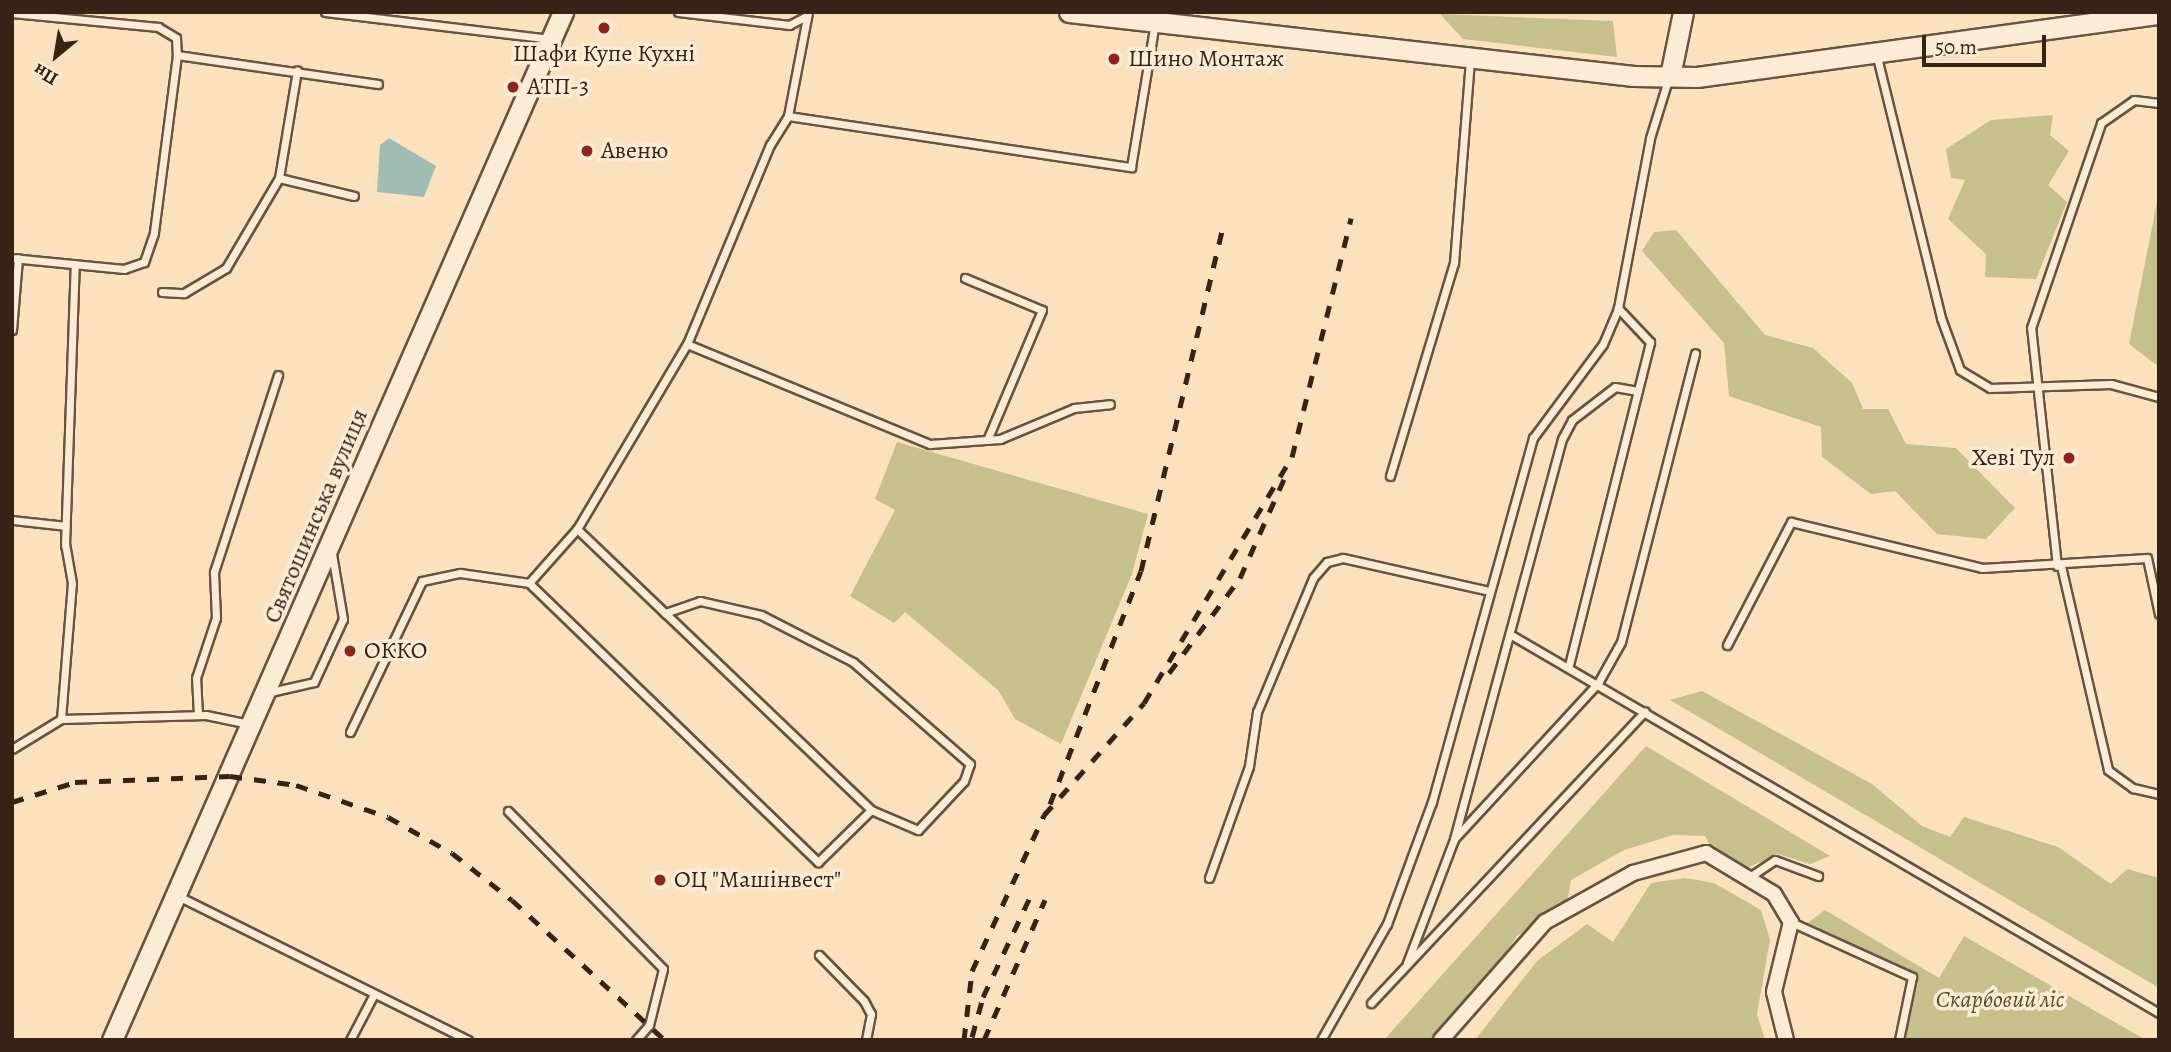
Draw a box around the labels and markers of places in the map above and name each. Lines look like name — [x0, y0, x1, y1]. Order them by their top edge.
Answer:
marker: Шафи Купе Кухні — [596, 20, 612, 36]
place label: Шафи Купе Кухні — [513, 40, 695, 68]
place label: Шино Монтаж — [1128, 45, 1284, 73]
marker: Шино Монтаж — [1106, 51, 1122, 67]
place label: АТП-3 — [527, 73, 589, 101]
marker: АТП-3 — [505, 79, 521, 95]
place label: Авеню — [601, 137, 668, 165]
marker: Авеню — [579, 143, 595, 159]
place label: Хеві Тул — [1971, 444, 2055, 472]
marker: Хеві Тул — [2061, 450, 2077, 466]
place label: ОККО — [364, 637, 427, 665]
marker: ОККО — [342, 643, 358, 659]
place label: ОЦ "Машінвест" — [674, 866, 842, 894]
marker: ОЦ "Машінвест" — [652, 872, 668, 888]

